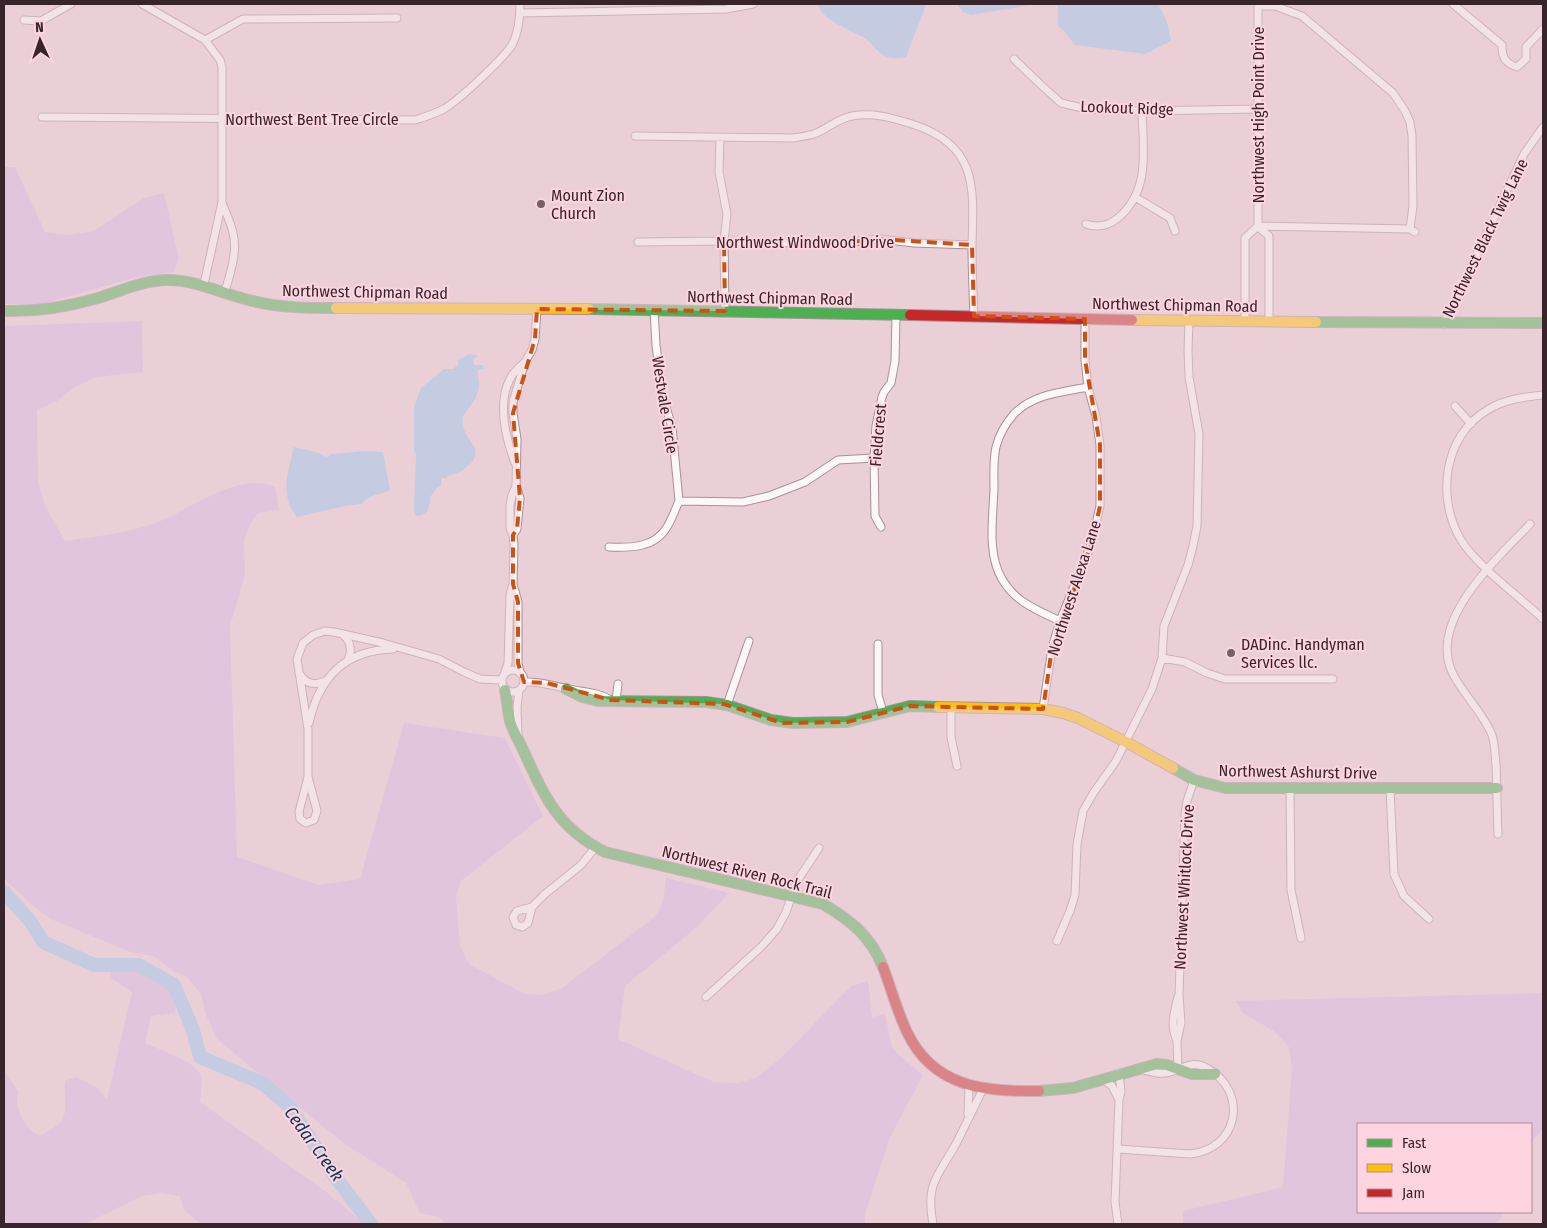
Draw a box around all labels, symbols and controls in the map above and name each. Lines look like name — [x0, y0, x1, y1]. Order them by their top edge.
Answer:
north arrow — [15, 15, 65, 65]
text: N — [35, 19, 44, 36]
street label: Northwest High Point Drive — [1249, 27, 1268, 203]
street label: Lookout Ridge — [1080, 97, 1174, 119]
street label: Northwest Bent Tree Circle — [225, 110, 399, 129]
street label: Northwest Black Twig Lane — [1438, 155, 1532, 320]
place label: Mount Zion Church — [551, 186, 625, 223]
marker: Mount Zion Church — [535, 198, 547, 210]
street label: Northwest Windwood Drive — [716, 233, 894, 252]
street label: Northwest Chipman Road — [282, 281, 448, 303]
street label: Northwest Chipman Road — [687, 287, 853, 309]
street label: Northwest Chipman Road — [1092, 294, 1258, 316]
street label: Westvale Circle — [648, 355, 682, 455]
street label: Fieldcrest — [866, 402, 890, 467]
street label: Northwest Alexa Lane — [1043, 518, 1105, 658]
place label: DADinc. Handyman Services llc. — [1241, 635, 1365, 672]
marker: DADinc. Handyman Services llc. — [1225, 647, 1237, 659]
street label: Northwest Ashurst Drive — [1218, 761, 1378, 783]
street label: Northwest Whitlock Drive — [1170, 804, 1198, 970]
street label: Northwest Riven Rock Trail — [660, 842, 834, 902]
water label: Cedar Creek — [280, 1102, 348, 1186]
legend — [1357, 1123, 1532, 1213]
text: Fast — [1402, 1134, 1426, 1152]
text: Slow — [1402, 1159, 1431, 1177]
text: Jam — [1402, 1184, 1425, 1202]

